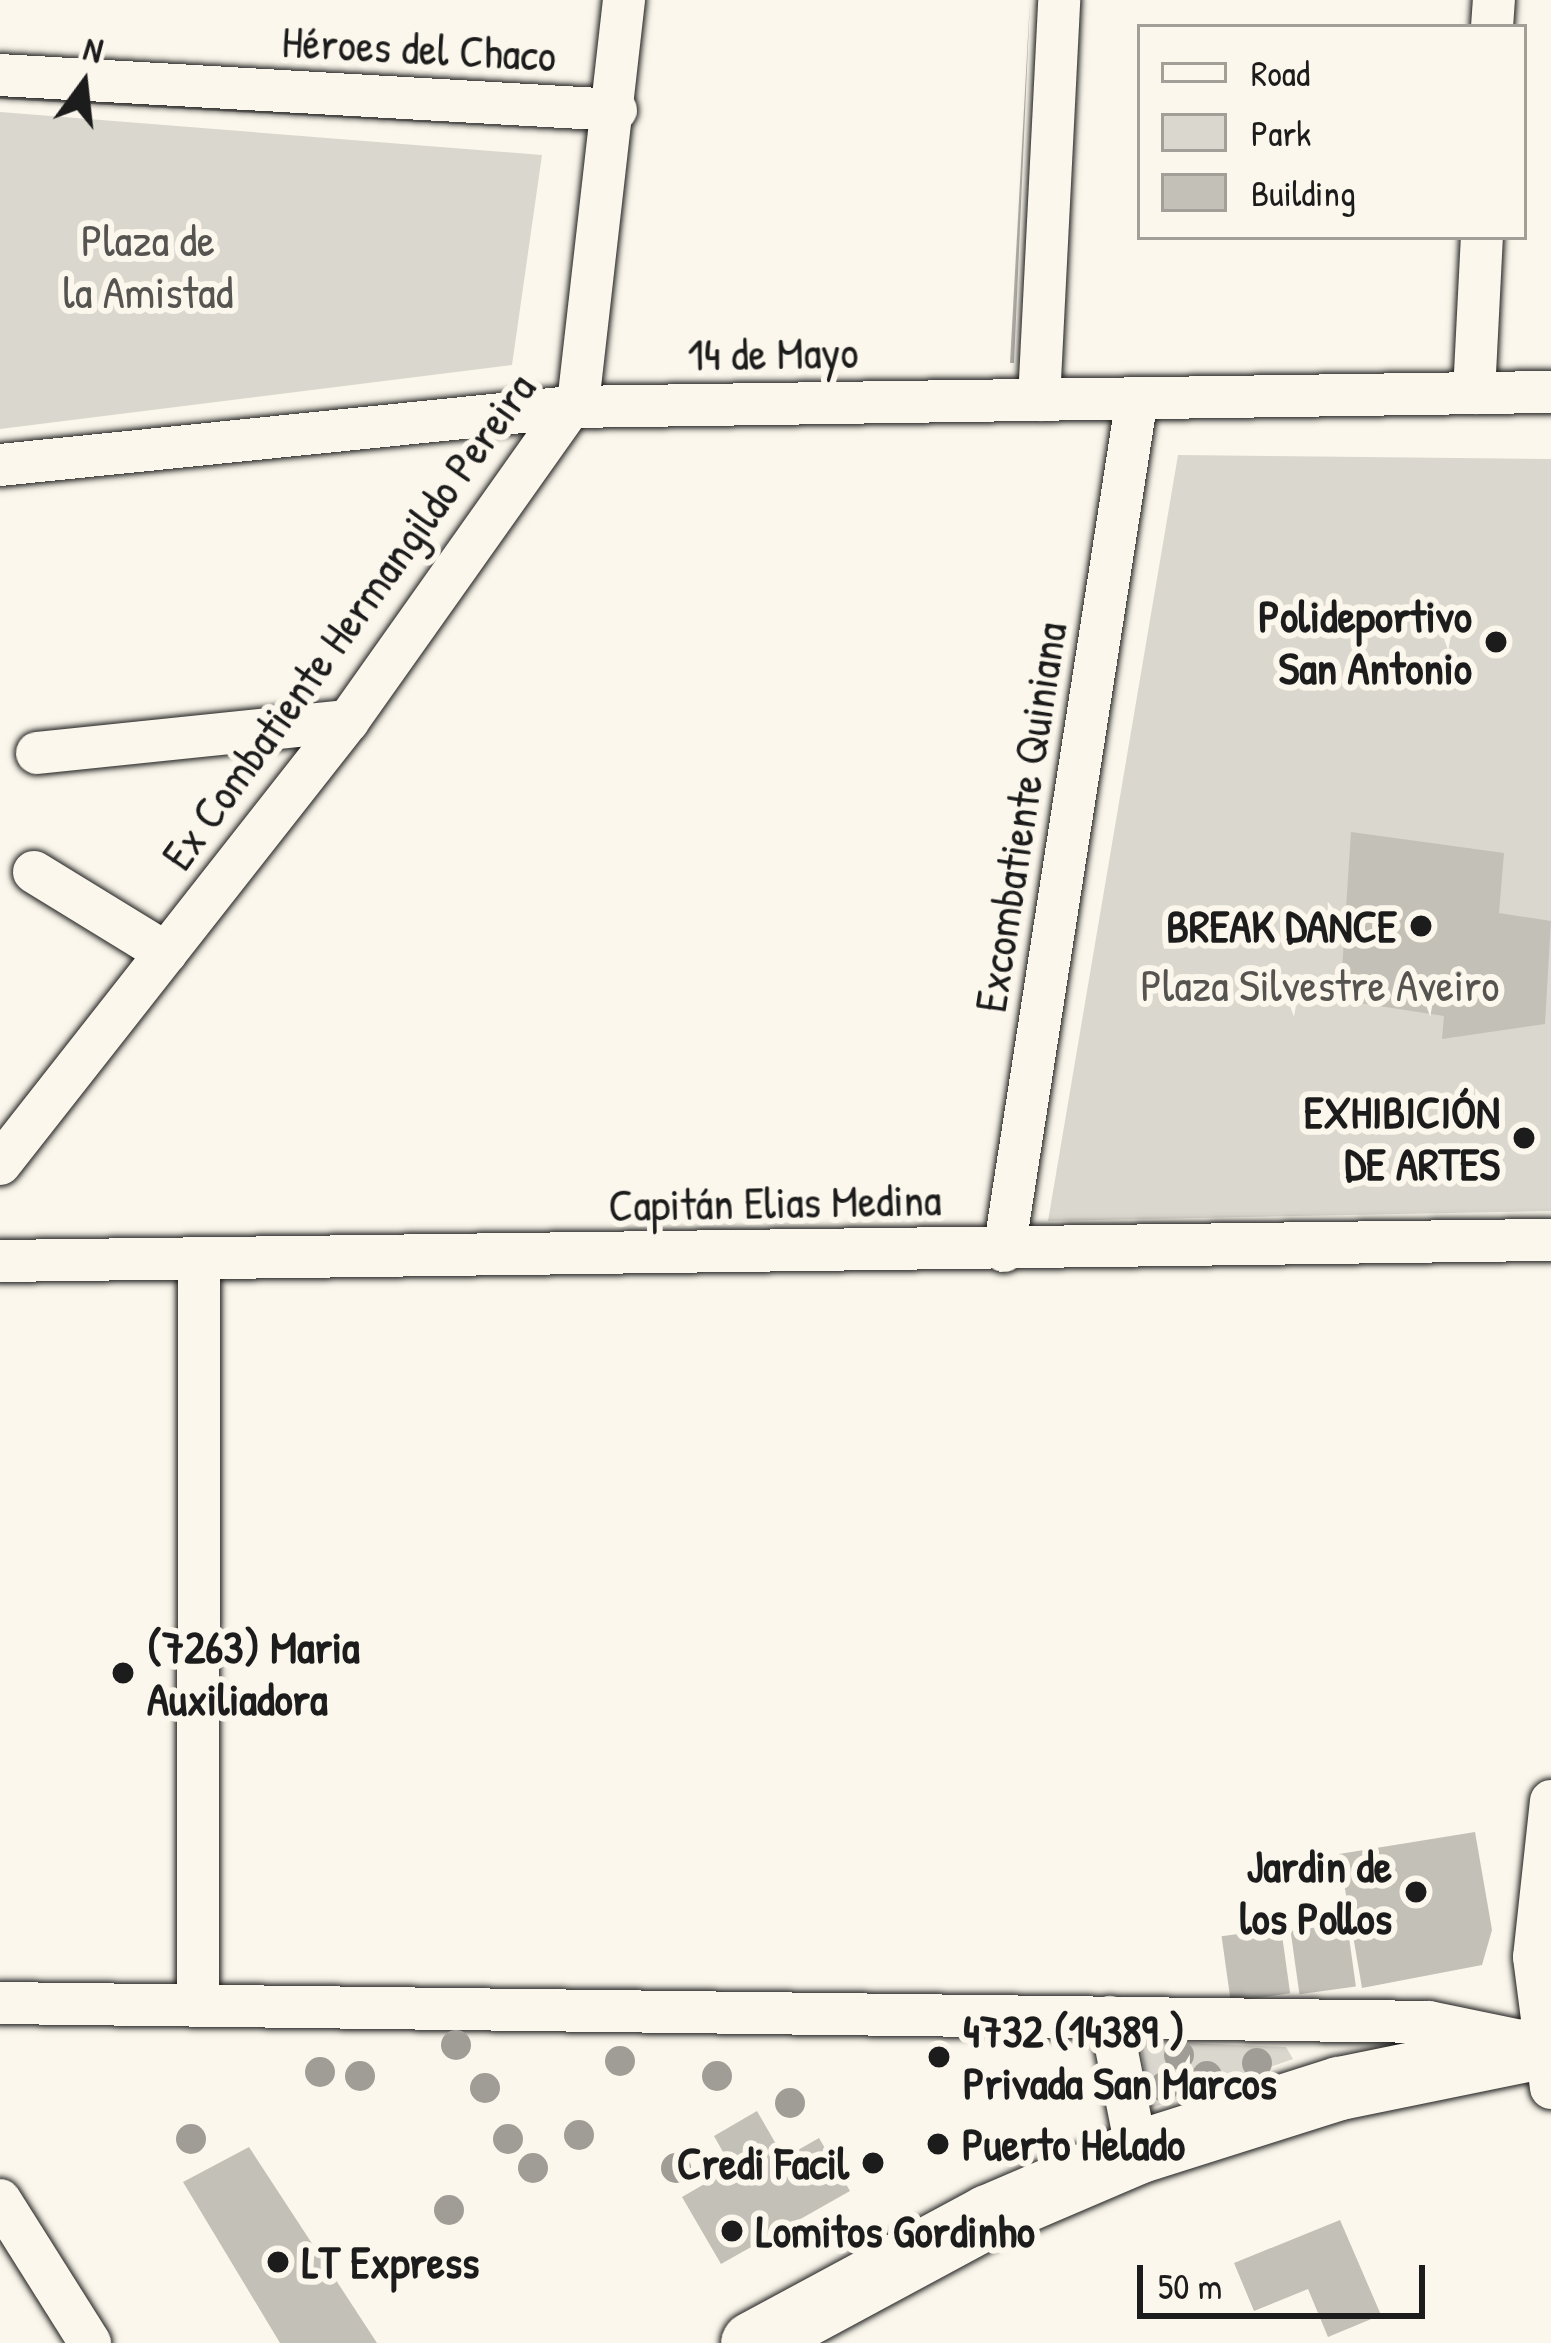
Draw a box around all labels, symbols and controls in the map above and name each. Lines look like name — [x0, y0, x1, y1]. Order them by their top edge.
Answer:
street label: Héroes del Chaco — [280, 14, 558, 82]
north arrow — [24, 24, 144, 144]
legend — [1137, 24, 1527, 240]
text: N — [79, 26, 107, 73]
text: Road — [1251, 48, 1310, 97]
text: Park — [1251, 108, 1311, 157]
text: Building — [1251, 168, 1356, 217]
park label: Plaza de la Amistad — [63, 213, 233, 319]
street label: 14 de Mayo — [687, 325, 859, 381]
street label: Ex Combatiente Hermangildo Pereira — [150, 362, 546, 880]
place label: Polideportivo San Antonio — [1258, 589, 1472, 695]
street label: Excombatiente Quiniana — [963, 618, 1077, 1016]
marker: Polideportivo San Antonio — [1483, 629, 1509, 655]
place label: BREAK DANCE — [1166, 899, 1397, 953]
marker: BREAK DANCE — [1408, 913, 1434, 939]
park label: Plaza Silvestre Aveiro — [1141, 958, 1499, 1012]
place label: EXHIBICIÓN DE ARTES — [1304, 1085, 1500, 1191]
marker: EXHIBICIÓN DE ARTES — [1511, 1125, 1537, 1151]
street label: Capitán Elias Medina — [608, 1172, 942, 1232]
place label: (7263) Maria Auxiliadora — [147, 1620, 360, 1726]
marker: (7263) Maria Auxiliadora — [110, 1660, 136, 1686]
place label: Jardin de los Pollos — [1240, 1839, 1392, 1945]
marker: Jardin de los Pollos — [1403, 1879, 1429, 1905]
place label: 4732 (14389 ) Privada San Marcos — [963, 2004, 1277, 2110]
marker: 4732 (14389 ) Privada San Marcos — [926, 2044, 952, 2070]
place label: Puerto Helado — [962, 2117, 1185, 2171]
marker: Puerto Helado — [925, 2131, 951, 2157]
place label: Credi Facil — [677, 2136, 849, 2190]
marker: Credi Facil — [860, 2150, 886, 2176]
place label: Lomitos Gordinho — [756, 2204, 1035, 2258]
marker: Lomitos Gordinho — [719, 2218, 745, 2244]
place label: LT Express — [302, 2235, 479, 2289]
scale bar — [1143, 2241, 1431, 2315]
marker: LT Express — [265, 2249, 291, 2275]
text: 50 m — [1158, 2261, 1222, 2310]

